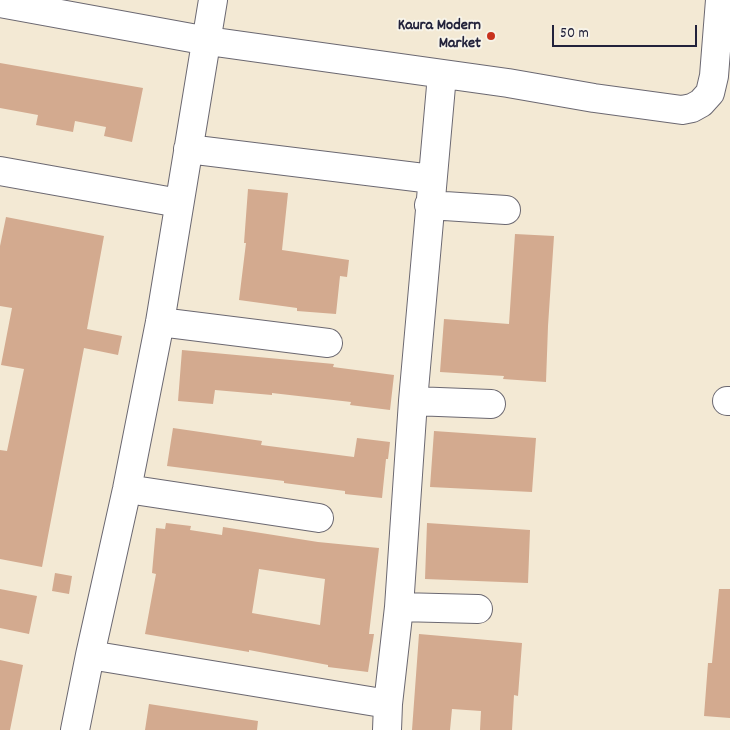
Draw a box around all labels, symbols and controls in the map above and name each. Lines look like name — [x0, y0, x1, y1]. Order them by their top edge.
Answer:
scale bar — [555, 15, 700, 47]
place label: Kaura Modern Market — [398, 17, 481, 55]
text: 50 m — [560, 23, 589, 45]
marker: Kaura Modern Market — [485, 30, 497, 42]

